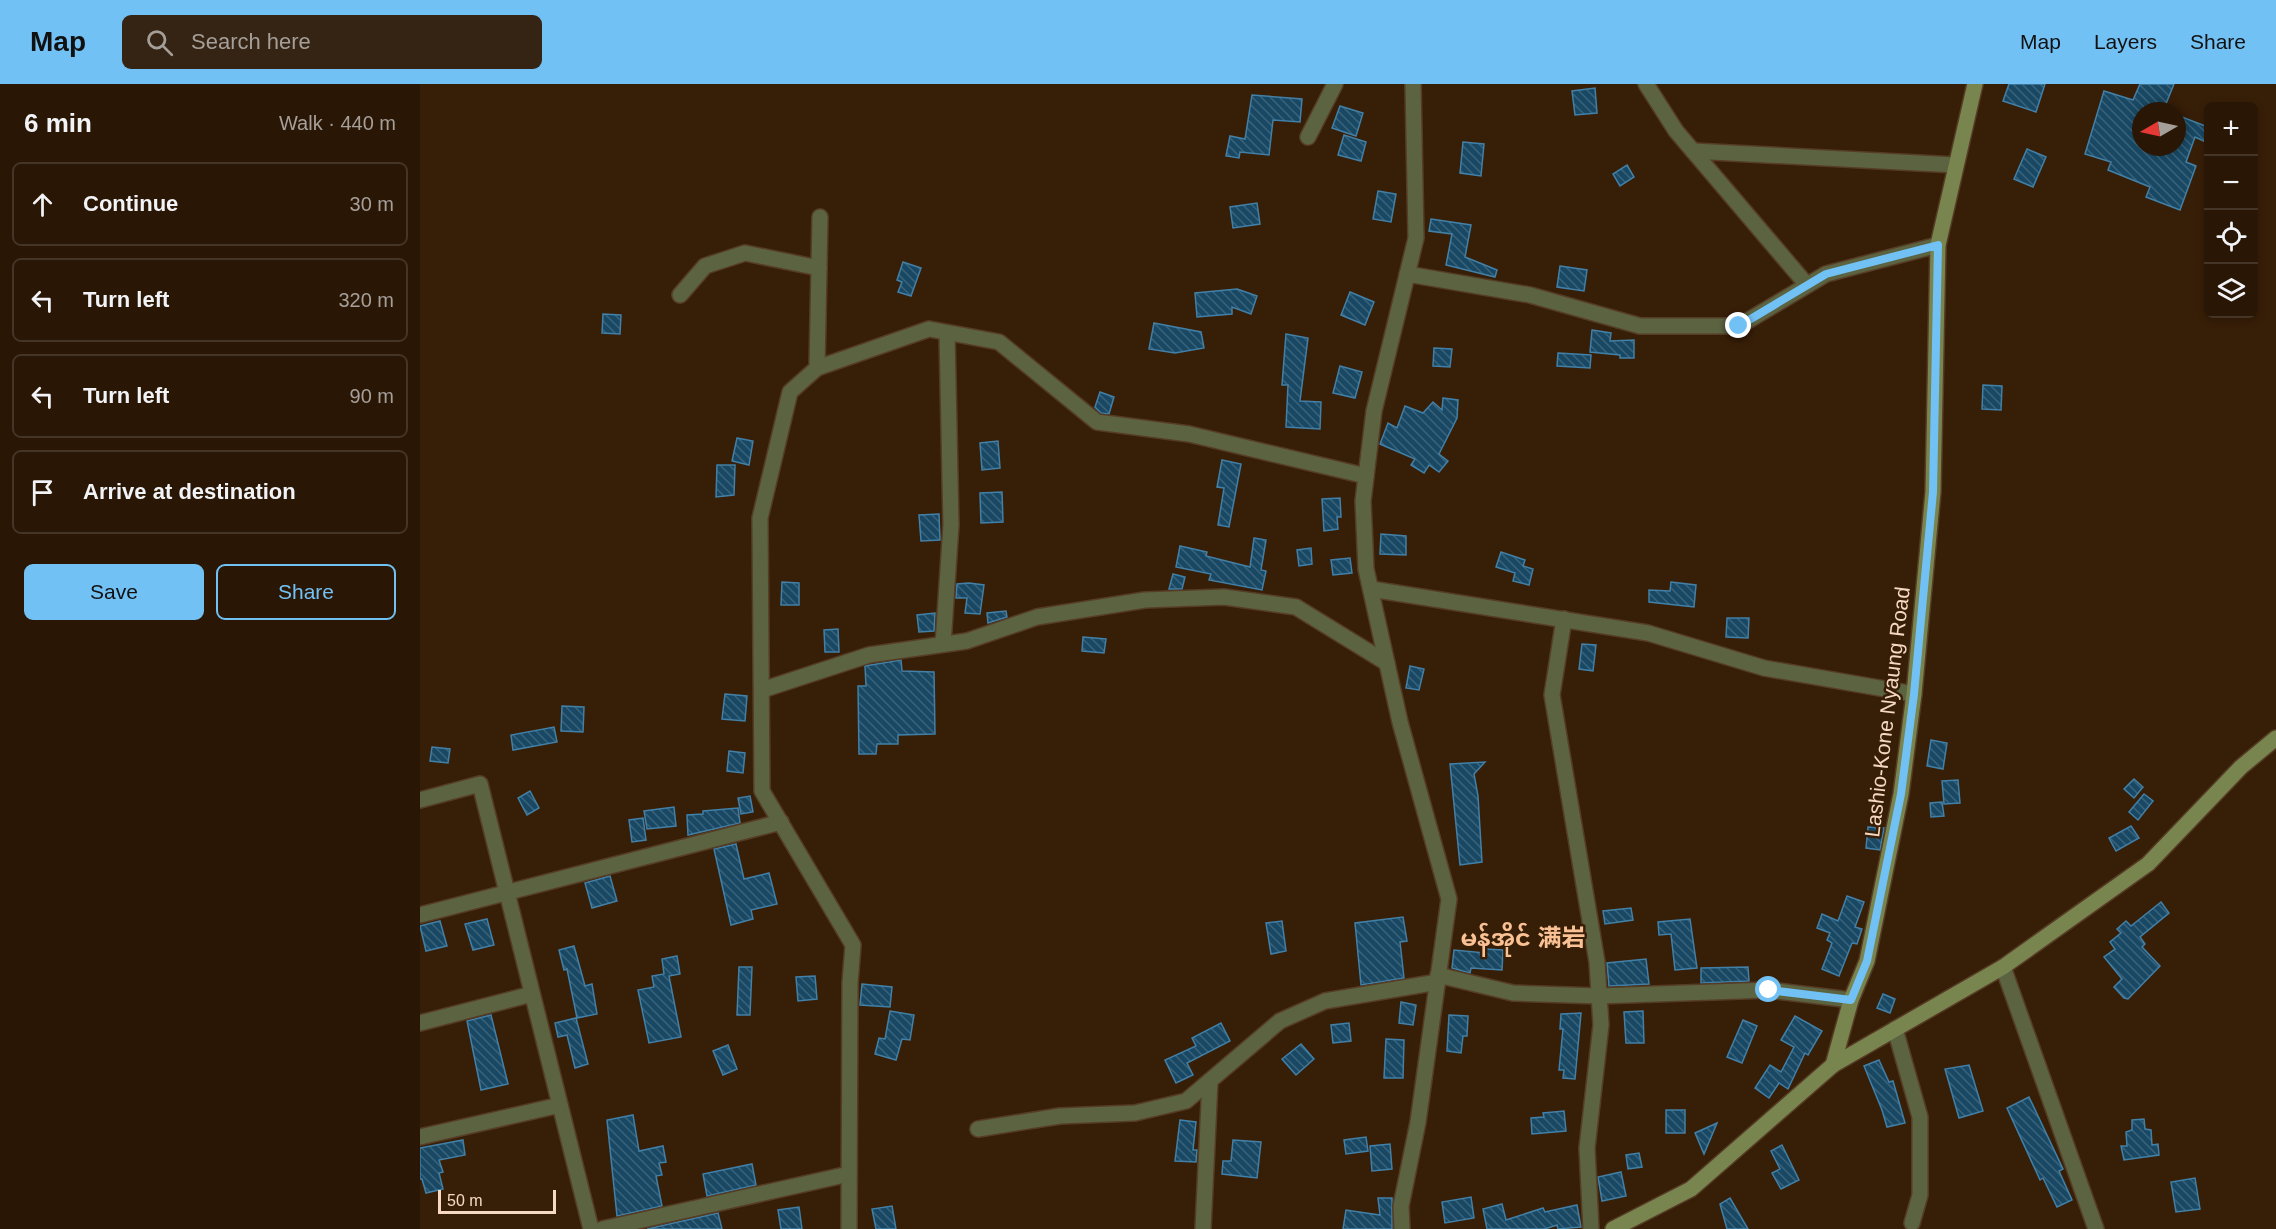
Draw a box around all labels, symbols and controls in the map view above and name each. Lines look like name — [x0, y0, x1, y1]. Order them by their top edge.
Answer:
search box — [122, 15, 542, 69]
text: Map — [30, 26, 86, 57]
icon: search — [143, 26, 176, 59]
text: Search here — [191, 29, 311, 54]
text: Map — [2020, 30, 2061, 53]
text: Layers — [2094, 30, 2157, 53]
text: Share — [2190, 30, 2246, 53]
north arrow — [2132, 102, 2186, 156]
map controls — [2204, 102, 2258, 318]
button: + — [2204, 102, 2258, 156]
text: 6 min — [24, 108, 92, 138]
text: Walk · 440 m — [279, 112, 396, 134]
button: − — [2204, 156, 2258, 210]
icon: ahead — [26, 188, 59, 221]
text: Continue — [83, 191, 178, 216]
text: 30 m — [350, 193, 394, 215]
button: locate — [2204, 210, 2258, 264]
button: layers — [2204, 264, 2258, 318]
icon: left — [26, 284, 59, 317]
text: Turn left — [83, 287, 169, 312]
text: 320 m — [338, 289, 394, 311]
route end — [1725, 312, 1751, 338]
icon: left — [26, 380, 59, 413]
text: Turn left — [83, 383, 169, 408]
text: 90 m — [350, 385, 394, 407]
icon: arrive — [26, 476, 59, 509]
text: Arrive at destination — [83, 479, 296, 504]
button: Save — [24, 564, 204, 620]
button: Share — [216, 564, 396, 620]
street label: Lashio-Kone Nyaung Road — [1860, 585, 1914, 839]
district label: မန်အိုင် 满岩 — [1460, 922, 1586, 957]
route start — [1755, 976, 1781, 1002]
scale bar — [438, 1187, 556, 1214]
text: 50 m — [447, 1192, 483, 1209]

